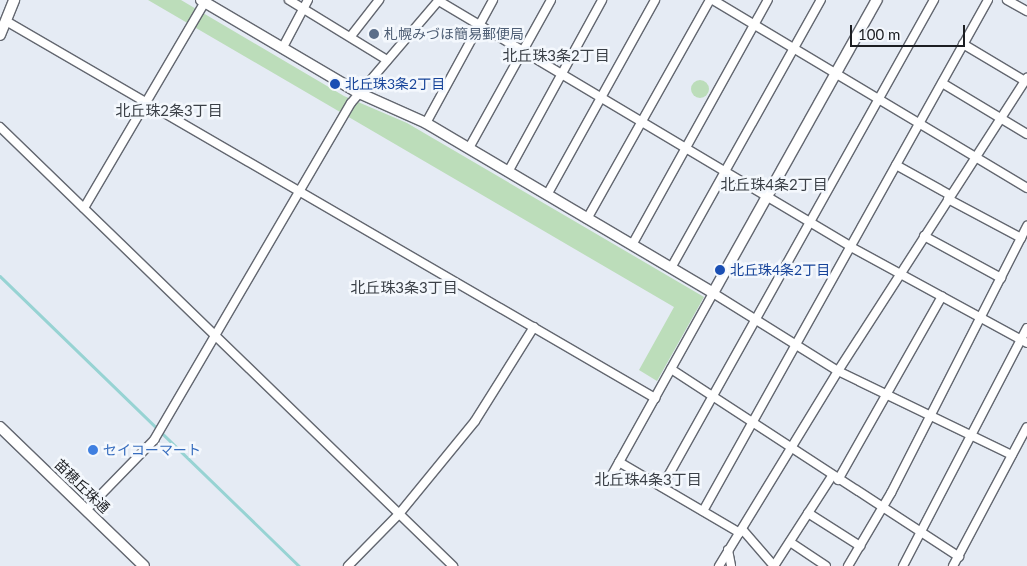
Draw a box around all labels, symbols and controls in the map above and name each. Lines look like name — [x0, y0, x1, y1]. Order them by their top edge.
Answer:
scale bar — [852, 15, 967, 47]
text: 100 m — [858, 25, 900, 43]
place label: 札幌みづほ簡易郵便局 — [384, 26, 524, 42]
marker: 札幌みづほ簡易郵便局 — [368, 28, 380, 40]
district label: 北丘珠3条2丁目 — [502, 47, 610, 65]
place label: 北丘珠3条2丁目 — [345, 76, 445, 92]
marker: 北丘珠3条2丁目 — [329, 78, 341, 90]
district label: 北丘珠2条3丁目 — [115, 102, 223, 120]
district label: 北丘珠4条2丁目 — [720, 176, 828, 194]
place label: 北丘珠4条2丁目 — [730, 262, 830, 278]
marker: 北丘珠4条2丁目 — [714, 264, 726, 276]
district label: 北丘珠3条3丁目 — [350, 279, 458, 297]
place label: セイコーマート — [103, 442, 201, 458]
marker: セイコーマート — [87, 444, 99, 456]
street label: 苗穂丘珠通 — [51, 456, 113, 516]
district label: 北丘珠4条3丁目 — [594, 471, 702, 489]

